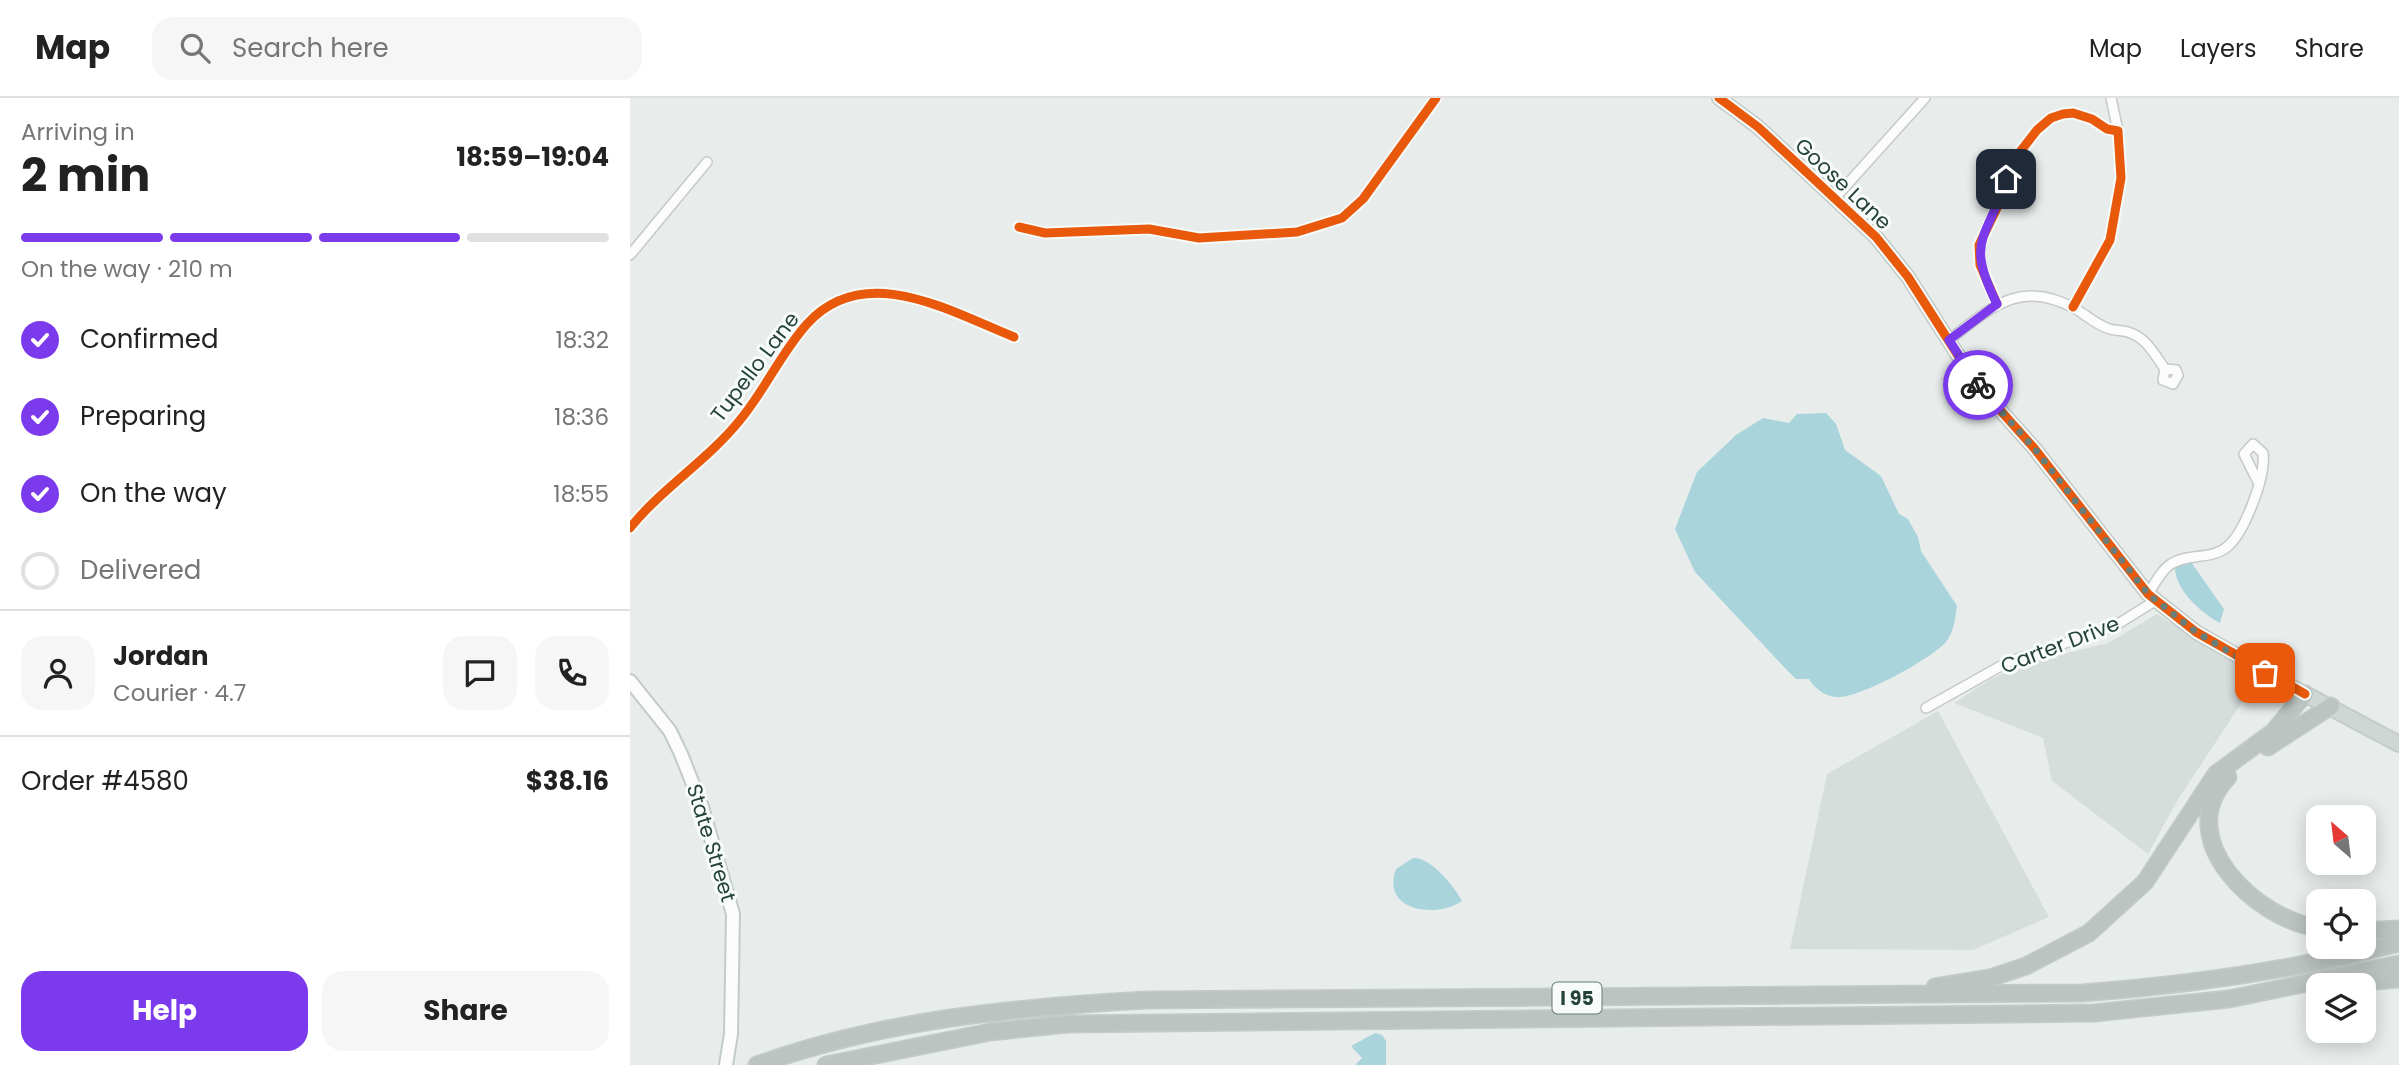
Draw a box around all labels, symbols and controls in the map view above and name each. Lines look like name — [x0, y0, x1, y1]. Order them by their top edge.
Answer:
search box — [152, 17, 642, 80]
text: Map — [35, 24, 110, 71]
icon: search — [176, 29, 214, 67]
text: Search here — [232, 30, 389, 66]
text: Map — [2089, 32, 2142, 65]
text: Layers — [2180, 32, 2256, 65]
text: Share — [2294, 32, 2364, 65]
text: Arriving in — [21, 116, 135, 148]
street label: Goose Lane — [1789, 131, 1898, 236]
text: 18:59–19:04 — [456, 139, 609, 175]
text: 2 min — [21, 143, 150, 207]
pin — [1976, 149, 2036, 209]
icon: home — [1987, 160, 2025, 198]
text: On the way · 210 m — [21, 253, 233, 285]
street label: Tupello Lane — [704, 306, 806, 428]
icon: check — [21, 321, 59, 359]
text: Confirmed — [80, 321, 218, 357]
text: 18:32 — [555, 324, 609, 356]
courier — [1943, 350, 2013, 420]
icon: bike — [1959, 366, 1997, 404]
icon: check — [21, 398, 59, 436]
text: Preparing — [80, 398, 206, 434]
text: 18:36 — [554, 401, 609, 433]
icon: check — [21, 475, 59, 513]
text: On the way — [80, 475, 227, 511]
text: 18:55 — [553, 478, 609, 510]
text: Delivered — [80, 552, 201, 588]
street label: Carter Drive — [1996, 609, 2123, 680]
button: person — [21, 636, 95, 710]
button: chat — [443, 636, 517, 710]
button: phone — [535, 636, 609, 710]
text: Jordan — [113, 638, 209, 674]
pin — [2235, 643, 2295, 703]
icon: bag — [2246, 654, 2284, 692]
text: Courier · 4.7 — [113, 677, 246, 709]
text: Order #4580 — [21, 763, 189, 799]
text: $38.16 — [526, 763, 609, 799]
street label: State Street — [680, 780, 743, 905]
north arrow — [2306, 805, 2376, 875]
map controls — [2306, 805, 2376, 1043]
button: locate — [2306, 889, 2376, 959]
button: Help — [21, 971, 308, 1051]
button: Share — [322, 971, 609, 1051]
button: layers — [2306, 973, 2376, 1043]
road number: I 95 — [1552, 983, 1602, 1014]

